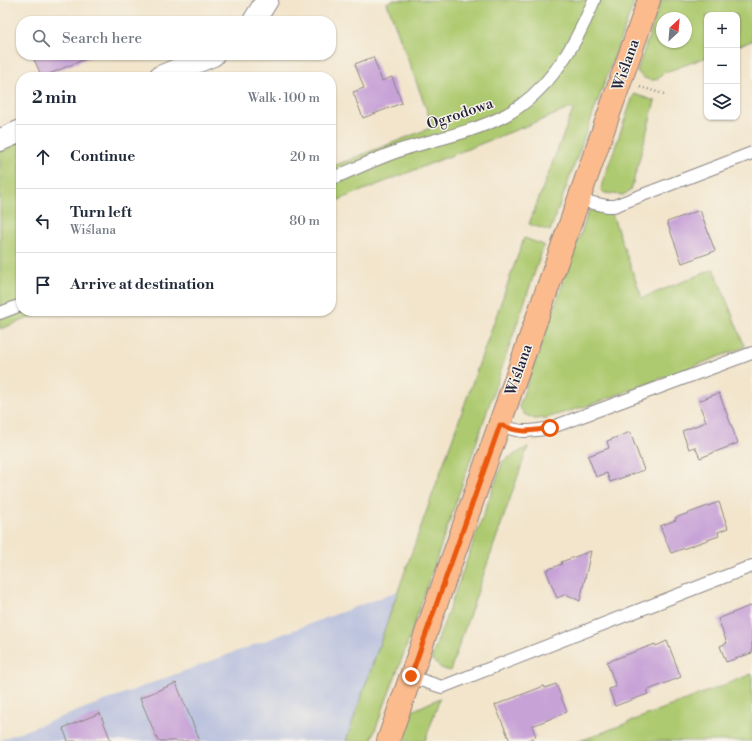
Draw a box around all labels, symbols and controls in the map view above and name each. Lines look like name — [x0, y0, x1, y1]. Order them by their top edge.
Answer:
north arrow — [656, 12, 692, 48]
map controls — [704, 12, 740, 120]
button: + — [704, 12, 740, 48]
search box — [16, 16, 336, 60]
icon: search — [30, 27, 52, 49]
text: Search here — [62, 29, 142, 48]
street label: Wiślana — [608, 36, 644, 94]
button: − — [704, 48, 740, 84]
button: layers — [704, 84, 740, 120]
text: 2 min — [32, 87, 77, 109]
text: Walk · 100 m — [248, 90, 320, 106]
street label: Ogrodowa — [424, 94, 496, 134]
icon: ahead — [32, 146, 54, 168]
text: Continue — [70, 147, 135, 166]
text: 20 m — [290, 149, 320, 165]
text: Turn left — [70, 203, 132, 222]
icon: left — [32, 210, 54, 232]
text: 80 m — [289, 213, 320, 229]
text: Wiślana — [70, 222, 116, 238]
icon: arrive — [32, 274, 54, 296]
text: Arrive at destination — [70, 275, 214, 294]
street label: Wiślana — [501, 341, 537, 399]
route start — [541, 419, 559, 437]
route end — [402, 667, 420, 685]

